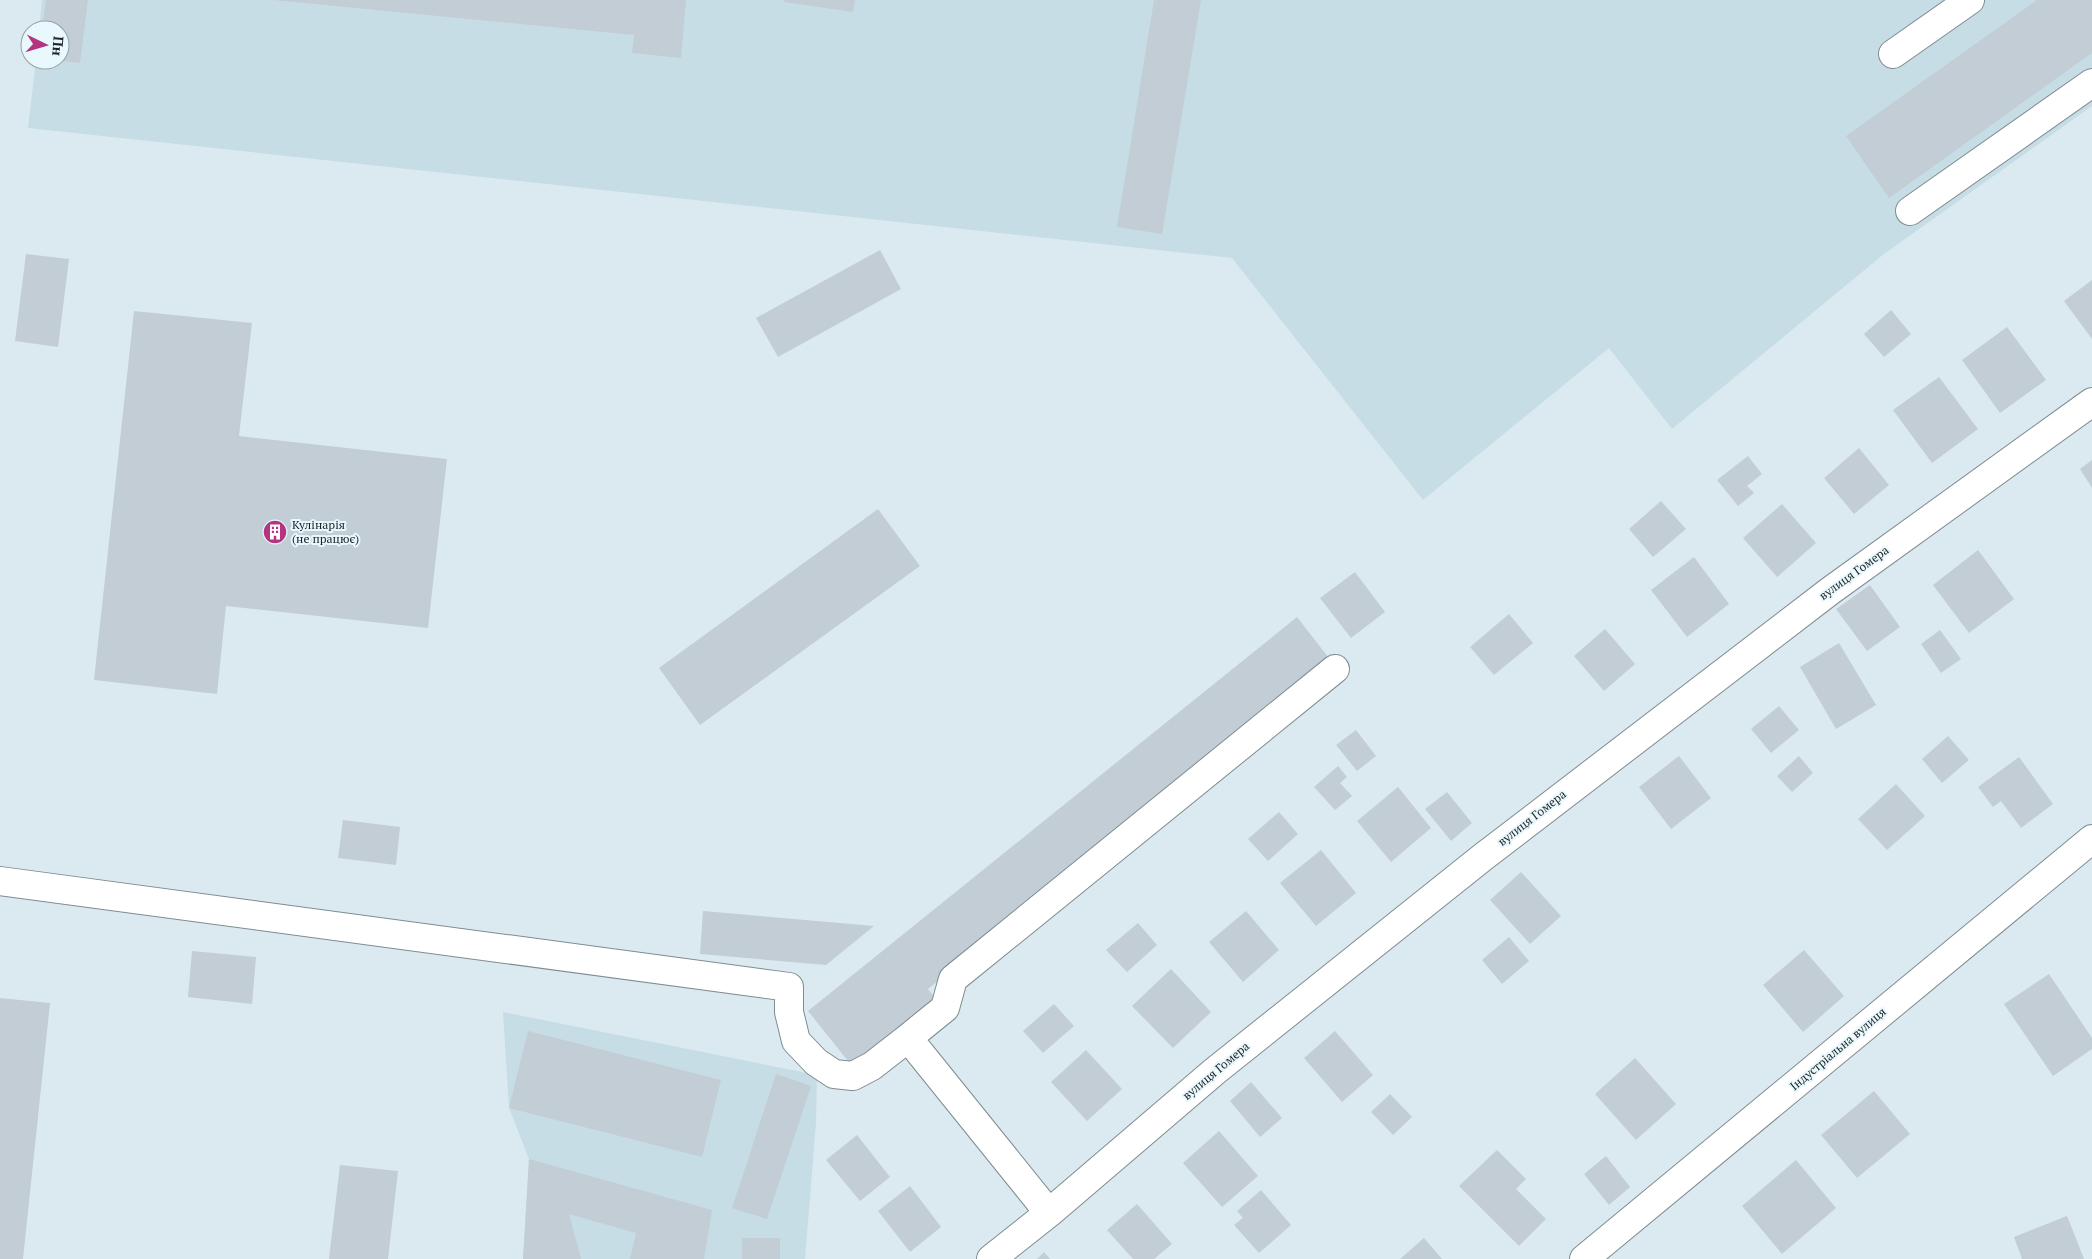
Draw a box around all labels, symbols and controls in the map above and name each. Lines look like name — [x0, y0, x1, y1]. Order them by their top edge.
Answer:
north arrow — [20, 20, 70, 70]
text: Пн — [48, 35, 69, 57]
place label: Кулінарія (не працює) — [292, 517, 359, 546]
building icon: Кулінарія (не працює) — [262, 519, 288, 545]
street label: вулиця Гомера — [1816, 542, 1891, 603]
street label: вулиця Гомера — [1495, 786, 1569, 849]
street label: Індустріальна вулиця — [1787, 1004, 1889, 1093]
street label: вулиця Гомера — [1179, 1038, 1252, 1103]

